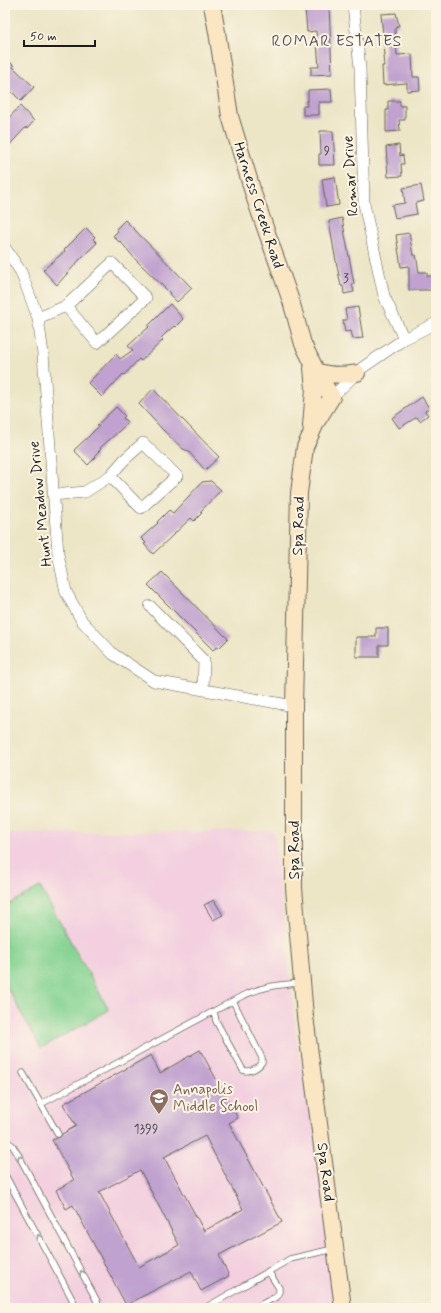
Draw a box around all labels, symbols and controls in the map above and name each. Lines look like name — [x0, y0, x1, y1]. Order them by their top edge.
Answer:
scale bar — [24, 22, 95, 48]
text: 50 m — [30, 29, 57, 45]
district label: ROMAR ESTATES — [272, 31, 402, 52]
street label: Romar Drive — [338, 135, 364, 217]
street label: Harness Creek Road — [228, 139, 288, 271]
house number: 9 — [324, 143, 330, 160]
house number: 3 — [343, 270, 349, 287]
street label: Hunt Meadow Drive — [24, 440, 58, 568]
street label: Spa Road — [288, 496, 310, 556]
street label: Spa Road — [285, 820, 305, 879]
place label: Annapolis Middle School — [173, 1080, 258, 1117]
school or university icon: Annapolis Middle School — [148, 1087, 170, 1115]
house number: 1399 — [134, 1121, 158, 1138]
street label: Spa Road — [311, 1142, 339, 1203]
one-way arrow — [18, 1155, 25, 1163]
one-way arrow — [36, 1234, 43, 1241]
one-way arrow — [79, 1270, 87, 1277]

